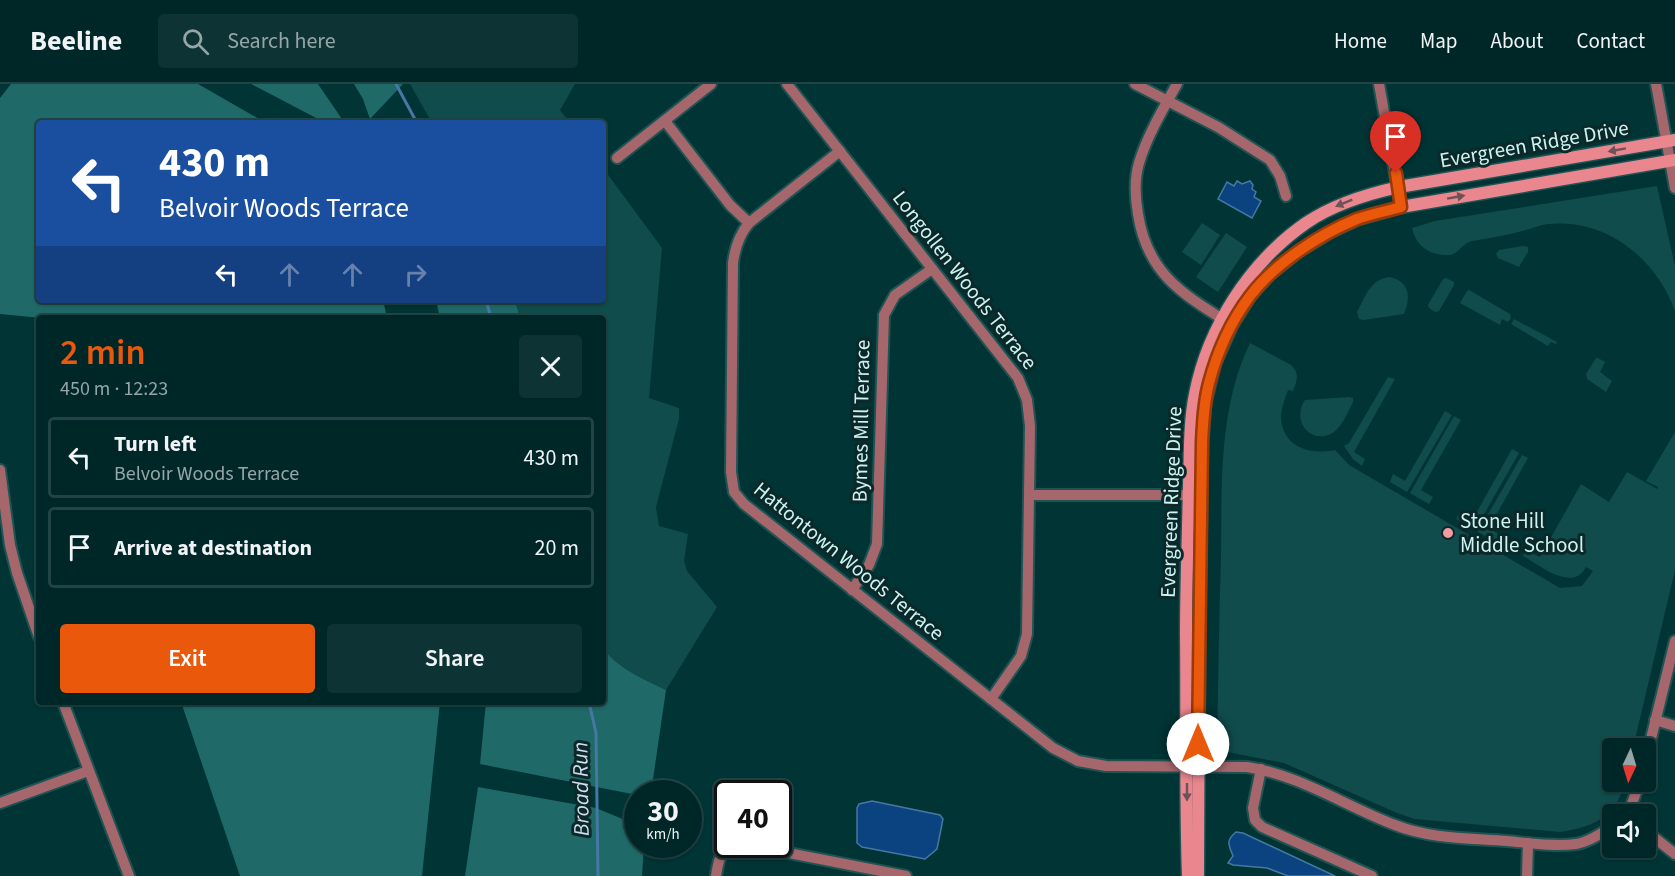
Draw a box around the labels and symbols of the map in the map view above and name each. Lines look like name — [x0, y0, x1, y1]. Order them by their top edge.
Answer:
pin — [1370, 111, 1421, 173]
street label: Evergreen Ridge Drive — [1437, 113, 1631, 175]
one-way arrow — [1608, 146, 1627, 155]
street label: Longollen Woods Terrace — [886, 184, 1044, 376]
one-way arrow — [1447, 193, 1466, 202]
one-way arrow — [1335, 199, 1353, 209]
street label: Bymes Mill Terrace — [845, 339, 877, 503]
street label: Evergreen Ridge Drive — [1153, 406, 1189, 598]
street label: Hattontown Woods Terrace — [747, 475, 951, 647]
place label: Stone Hill Middle School — [1460, 506, 1584, 560]
marker: Stone Hill Middle School — [1441, 526, 1455, 540]
position arrow — [1166, 712, 1230, 776]
north arrow — [1602, 738, 1656, 792]
water label: Broad Run — [564, 742, 598, 836]
speed limit sign: 40 — [714, 780, 792, 858]
one-way arrow — [1183, 782, 1192, 801]

